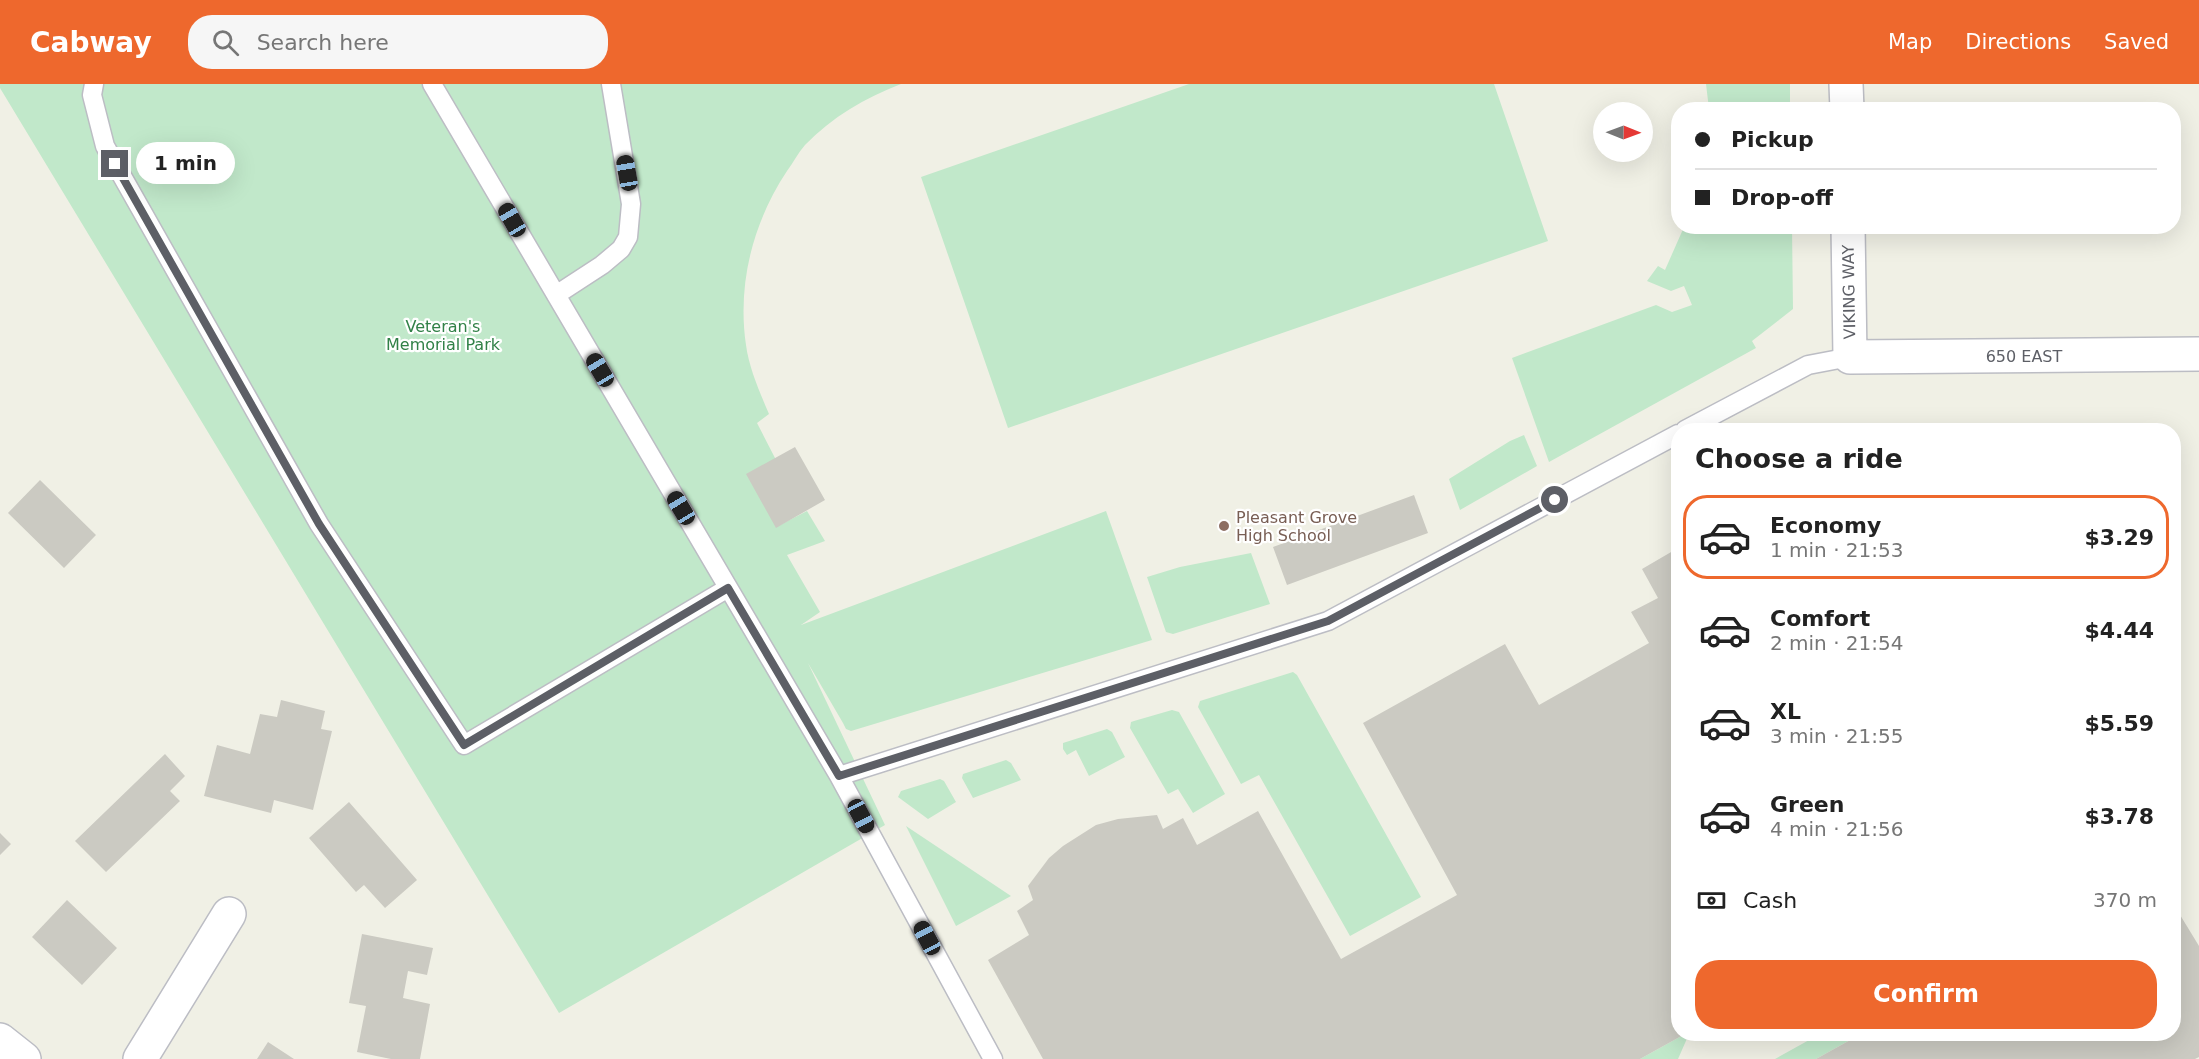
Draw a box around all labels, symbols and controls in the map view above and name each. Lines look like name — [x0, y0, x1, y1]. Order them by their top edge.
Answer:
search box — [188, 15, 608, 69]
text: Cabway — [30, 26, 152, 59]
icon: search — [209, 26, 242, 59]
text: Search here — [257, 30, 389, 55]
text: Map — [1888, 30, 1932, 54]
text: Directions — [1965, 30, 2071, 54]
text: Saved — [2104, 30, 2169, 54]
north arrow — [1593, 102, 1653, 162]
map controls — [1593, 102, 1653, 162]
text: Pickup — [1731, 127, 1814, 152]
callout: 1 min — [136, 143, 235, 185]
route end — [101, 150, 128, 177]
text: 1 min — [154, 151, 217, 175]
car — [615, 154, 639, 192]
text: Drop-off — [1731, 185, 1833, 210]
car — [495, 200, 529, 240]
street label: VIKING WAY — [1839, 244, 1859, 340]
park label: Veteran's Memorial Park — [386, 317, 501, 354]
street label: 650 EAST — [1986, 347, 2063, 366]
car — [583, 350, 617, 390]
text: Choose a ride — [1695, 443, 1903, 474]
route start — [1541, 486, 1568, 513]
car — [664, 488, 698, 528]
place label: Pleasant Grove High School — [1236, 508, 1357, 545]
icon: car — [1698, 510, 1752, 564]
text: Economy — [1770, 513, 1881, 538]
marker: Pleasant Grove High School — [1217, 519, 1231, 533]
text: $3.29 — [2084, 525, 2154, 550]
text: 1 min · 21:53 — [1770, 538, 1904, 562]
icon: car — [1698, 603, 1752, 657]
text: Comfort — [1770, 606, 1870, 631]
text: $4.44 — [2084, 618, 2154, 643]
text: 2 min · 21:54 — [1770, 631, 1904, 655]
icon: car — [1698, 696, 1752, 750]
text: XL — [1770, 699, 1801, 724]
text: $5.59 — [2084, 711, 2154, 736]
text: 3 min · 21:55 — [1770, 724, 1904, 748]
icon: car — [1698, 789, 1752, 843]
text: Green — [1770, 792, 1844, 817]
car — [845, 796, 877, 836]
text: $3.78 — [2084, 804, 2154, 829]
text: 4 min · 21:56 — [1770, 817, 1904, 841]
icon: cash — [1695, 884, 1728, 917]
text: Cash — [1743, 888, 1797, 913]
text: 370 m — [2093, 888, 2157, 912]
car — [911, 918, 943, 958]
button: Confirm — [1695, 960, 2157, 1029]

